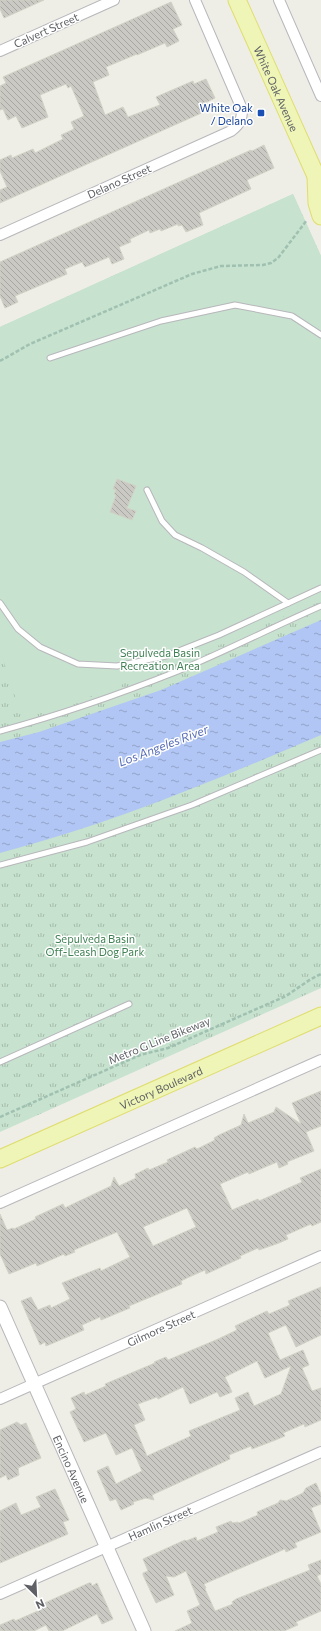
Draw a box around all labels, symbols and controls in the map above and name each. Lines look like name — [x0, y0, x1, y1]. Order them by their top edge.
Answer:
street label: Calvert Street — [12, 10, 81, 50]
street label: White Oak Avenue — [252, 44, 302, 133]
place label: White Oak / Delano — [200, 101, 253, 127]
marker: White Oak / Delano — [256, 108, 266, 118]
street label: Delano Street — [85, 161, 153, 201]
park label: Sepulveda Basin Recreation Area — [120, 646, 200, 672]
water label: Los Angeles River — [116, 721, 211, 769]
park label: Sepulveda Basin Off-Leash Dog Park — [46, 932, 144, 958]
street label: Metro G Line Bikeway — [106, 1014, 212, 1066]
street label: Victory Boulevard — [117, 1063, 204, 1111]
street label: Gilmore Street — [125, 1307, 197, 1349]
street label: Encino Avenue — [51, 1433, 93, 1505]
street label: Hamlin Street — [126, 1503, 194, 1543]
north arrow — [16, 1575, 56, 1615]
text: N — [34, 1597, 47, 1612]

